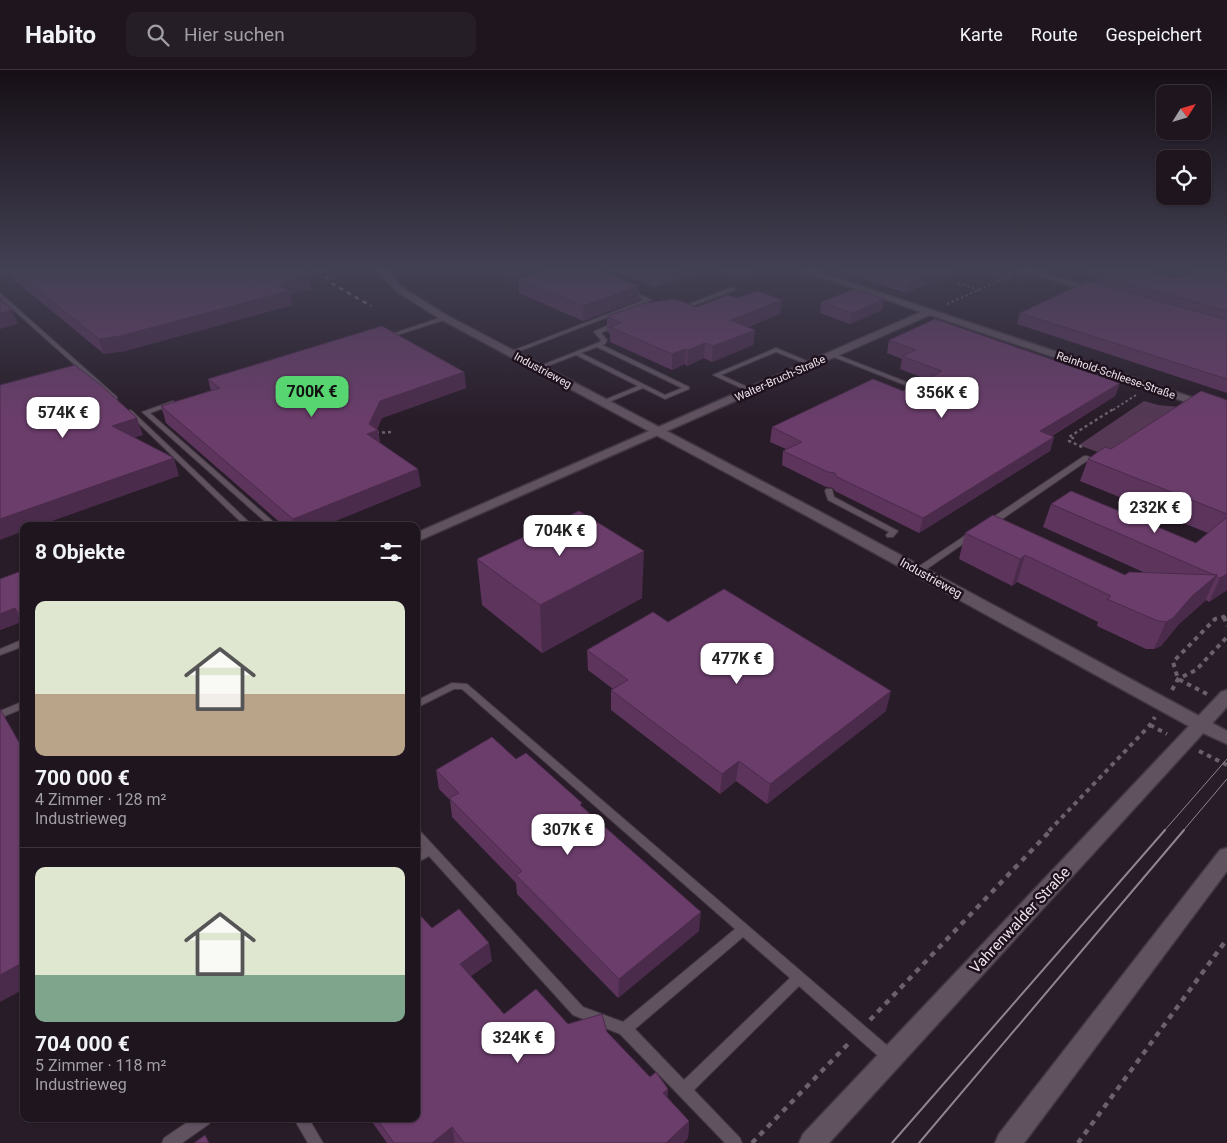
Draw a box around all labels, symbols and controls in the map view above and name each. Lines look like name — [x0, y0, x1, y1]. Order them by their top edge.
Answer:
search box — [126, 12, 476, 57]
text: Habito — [25, 21, 96, 49]
icon: search — [144, 21, 172, 49]
text: Hier suchen — [184, 23, 285, 46]
text: Karte — [960, 24, 1003, 45]
text: Route — [1031, 24, 1078, 45]
text: Gespeichert — [1106, 24, 1202, 45]
north arrow — [1156, 85, 1211, 140]
map controls — [1156, 85, 1211, 205]
button: locate — [1156, 150, 1211, 205]
street label: Reinhold-Schleese-Straße — [1055, 349, 1177, 402]
street label: Industrieweg — [512, 350, 574, 391]
street label: Walter-Bruch-Straße — [733, 353, 828, 404]
pin: 700K € — [271, 376, 353, 418]
pin: 356K € — [901, 376, 983, 419]
text: 700K € — [287, 382, 337, 401]
text: 356K € — [917, 383, 967, 402]
pin: 574K € — [22, 396, 104, 439]
text: 574K € — [38, 403, 88, 422]
pin: 232K € — [1114, 492, 1196, 534]
text: 232K € — [1130, 498, 1180, 517]
pin: 704K € — [519, 514, 601, 557]
text: 704K € — [535, 521, 585, 540]
icon: filters — [377, 538, 405, 566]
text: 8 Objekte — [35, 540, 125, 564]
street label: Industrieweg — [897, 555, 965, 601]
icon: home — [175, 634, 265, 724]
pin: 477K € — [696, 642, 778, 685]
text: 477K € — [712, 649, 762, 668]
text: 700 000 € — [35, 766, 130, 790]
text: 4 Zimmer · 128 m² — [35, 790, 166, 809]
text: Industrieweg — [35, 809, 127, 828]
pin: 307K € — [527, 814, 609, 856]
text: 307K € — [543, 820, 593, 839]
street label: Vahrenwalder Straße — [966, 863, 1074, 977]
icon: home — [175, 899, 265, 989]
pin: 324K € — [477, 1022, 559, 1064]
text: 324K € — [493, 1028, 543, 1047]
text: 704 000 € — [35, 1032, 130, 1056]
text: 5 Zimmer · 118 m² — [35, 1056, 166, 1075]
text: Industrieweg — [35, 1075, 127, 1094]

